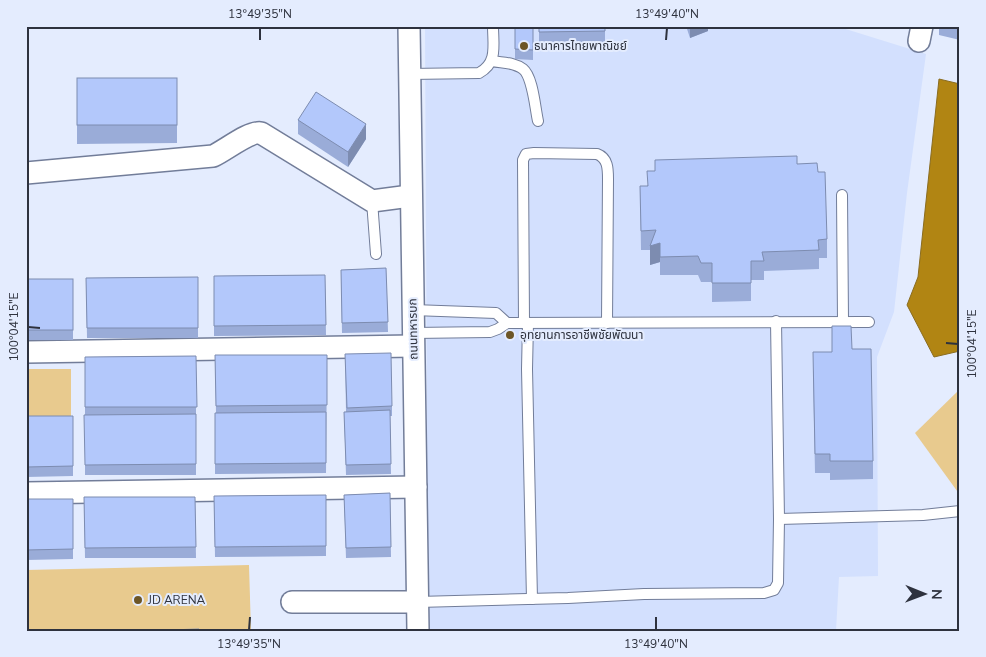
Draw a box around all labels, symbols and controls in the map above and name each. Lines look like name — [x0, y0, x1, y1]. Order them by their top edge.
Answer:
text: 13°49'35"N — [228, 6, 292, 22]
text: 13°49'40"N — [635, 6, 699, 22]
place label: ธนาคารไทยพาณิชย์ — [534, 38, 627, 54]
marker: ธนาคารไทยพาณิชย์ — [518, 40, 530, 52]
text: 100°04'15"E — [6, 292, 22, 362]
street label: ถนนทหารบก — [404, 298, 422, 360]
text: 100°04'15"E — [964, 309, 980, 379]
place label: อุทยานการอาชีพชัยพัฒนา — [520, 327, 643, 343]
marker: อุทยานการอาชีพชัยพัฒนา — [504, 329, 516, 341]
north arrow — [898, 570, 948, 620]
text: N — [927, 589, 946, 600]
place label: JD ARENA — [147, 592, 206, 608]
marker: JD ARENA — [132, 594, 144, 606]
text: 13°49'35"N — [217, 636, 281, 652]
text: 13°49'40"N — [624, 636, 688, 652]

